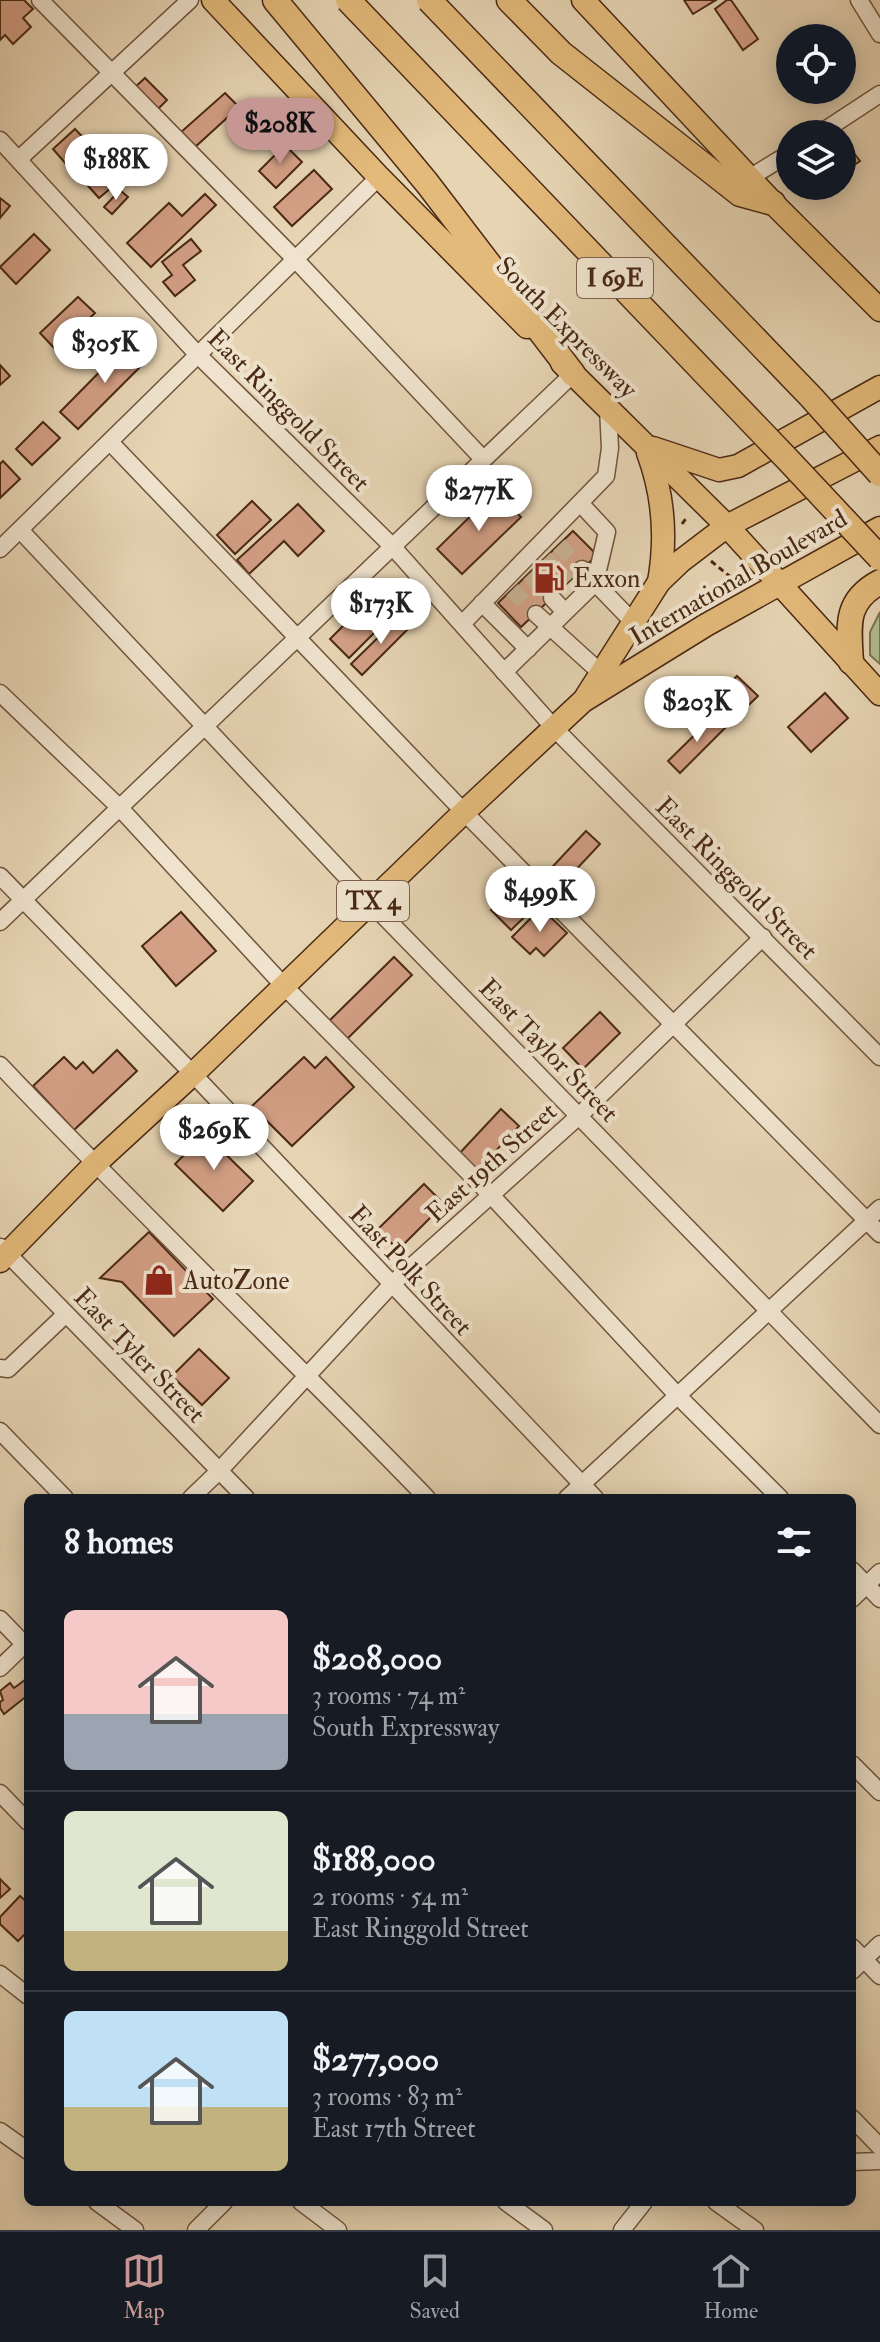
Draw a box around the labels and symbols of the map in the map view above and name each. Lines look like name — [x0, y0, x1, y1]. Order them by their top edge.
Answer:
pin: $208K — [224, 98, 336, 166]
pin: $188K — [60, 134, 172, 202]
street label: South Expressway — [488, 250, 644, 406]
road number: I 69E — [577, 258, 653, 298]
pin: $305K — [49, 317, 161, 385]
street label: East Ringgold Street — [200, 323, 376, 499]
pin: $277K — [423, 465, 535, 533]
street label: International Boulevard — [624, 503, 853, 653]
fuel station icon: Exxon — [532, 561, 566, 595]
place label: Exxon — [573, 563, 640, 595]
pin: $173K — [325, 578, 437, 646]
pin: $203K — [641, 676, 753, 744]
street label: East Ringgold Street — [648, 791, 824, 967]
pin: $499K — [484, 866, 596, 934]
road number: TX 4 — [337, 881, 409, 921]
street label: East Taylor Street — [472, 972, 625, 1129]
street label: East 19th Street — [420, 1096, 564, 1230]
pin: $269K — [158, 1104, 270, 1172]
street label: East Polk Street — [342, 1199, 479, 1342]
shop icon: AutoZone — [142, 1263, 176, 1297]
place label: AutoZone — [182, 1265, 289, 1297]
street label: East Tyler Street — [67, 1281, 212, 1430]

